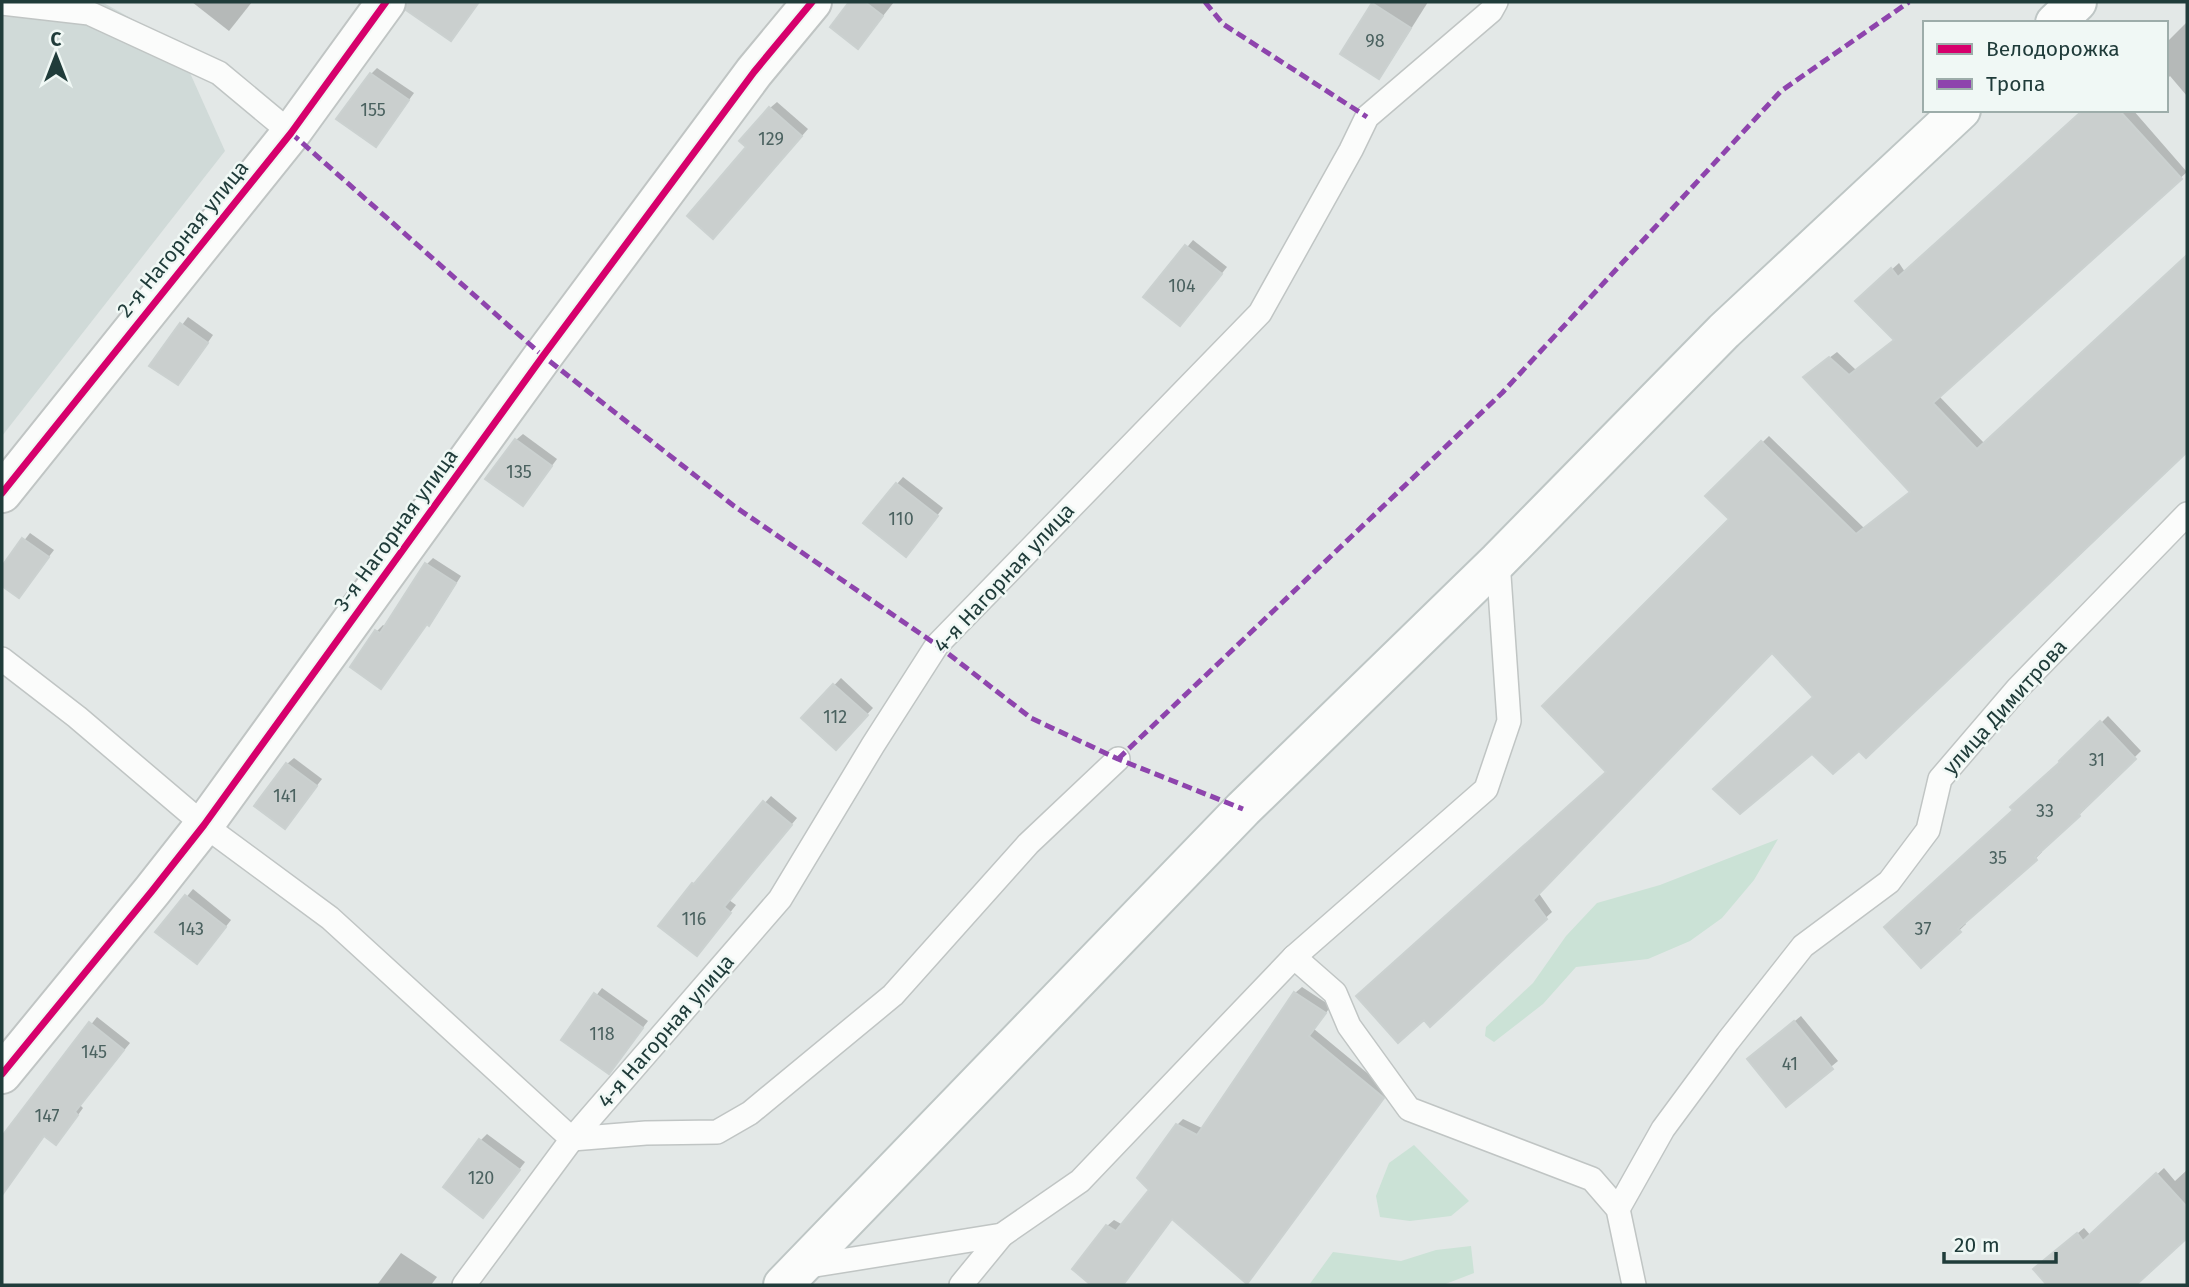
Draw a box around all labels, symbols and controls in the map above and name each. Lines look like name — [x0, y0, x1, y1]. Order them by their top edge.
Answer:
north arrow — [21, 21, 91, 91]
legend — [1923, 21, 2168, 112]
text: С — [51, 28, 62, 51]
house number: 98 — [1365, 30, 1385, 52]
text: Велодорожка — [1986, 36, 2120, 62]
text: Тропа — [1986, 71, 2045, 97]
house number: 155 — [360, 99, 386, 121]
house number: 129 — [758, 128, 784, 150]
street label: 2-я Нагорная улица — [112, 155, 254, 323]
house number: 104 — [1168, 275, 1196, 297]
street label: 3-я Нагорная улица — [328, 444, 464, 616]
house number: 135 — [506, 461, 532, 483]
street label: 4-я Нагорная улица — [928, 498, 1080, 658]
house number: 110 — [888, 508, 914, 530]
street label: улица Димитрова — [1937, 634, 2073, 780]
house number: 112 — [823, 706, 847, 728]
house number: 31 — [2089, 749, 2105, 771]
house number: 141 — [273, 785, 297, 807]
house number: 33 — [2036, 800, 2054, 822]
house number: 35 — [1989, 847, 2007, 869]
house number: 116 — [682, 908, 706, 930]
house number: 143 — [178, 918, 204, 940]
house number: 37 — [1915, 918, 1931, 940]
street label: 4-я Нагорная улица — [592, 949, 740, 1113]
house number: 118 — [589, 1023, 615, 1045]
house number: 145 — [81, 1041, 107, 1063]
house number: 41 — [1782, 1053, 1798, 1075]
house number: 147 — [35, 1105, 59, 1127]
house number: 120 — [468, 1167, 494, 1189]
scale bar — [1944, 1220, 2056, 1264]
text: 20 m — [1954, 1232, 2000, 1258]

